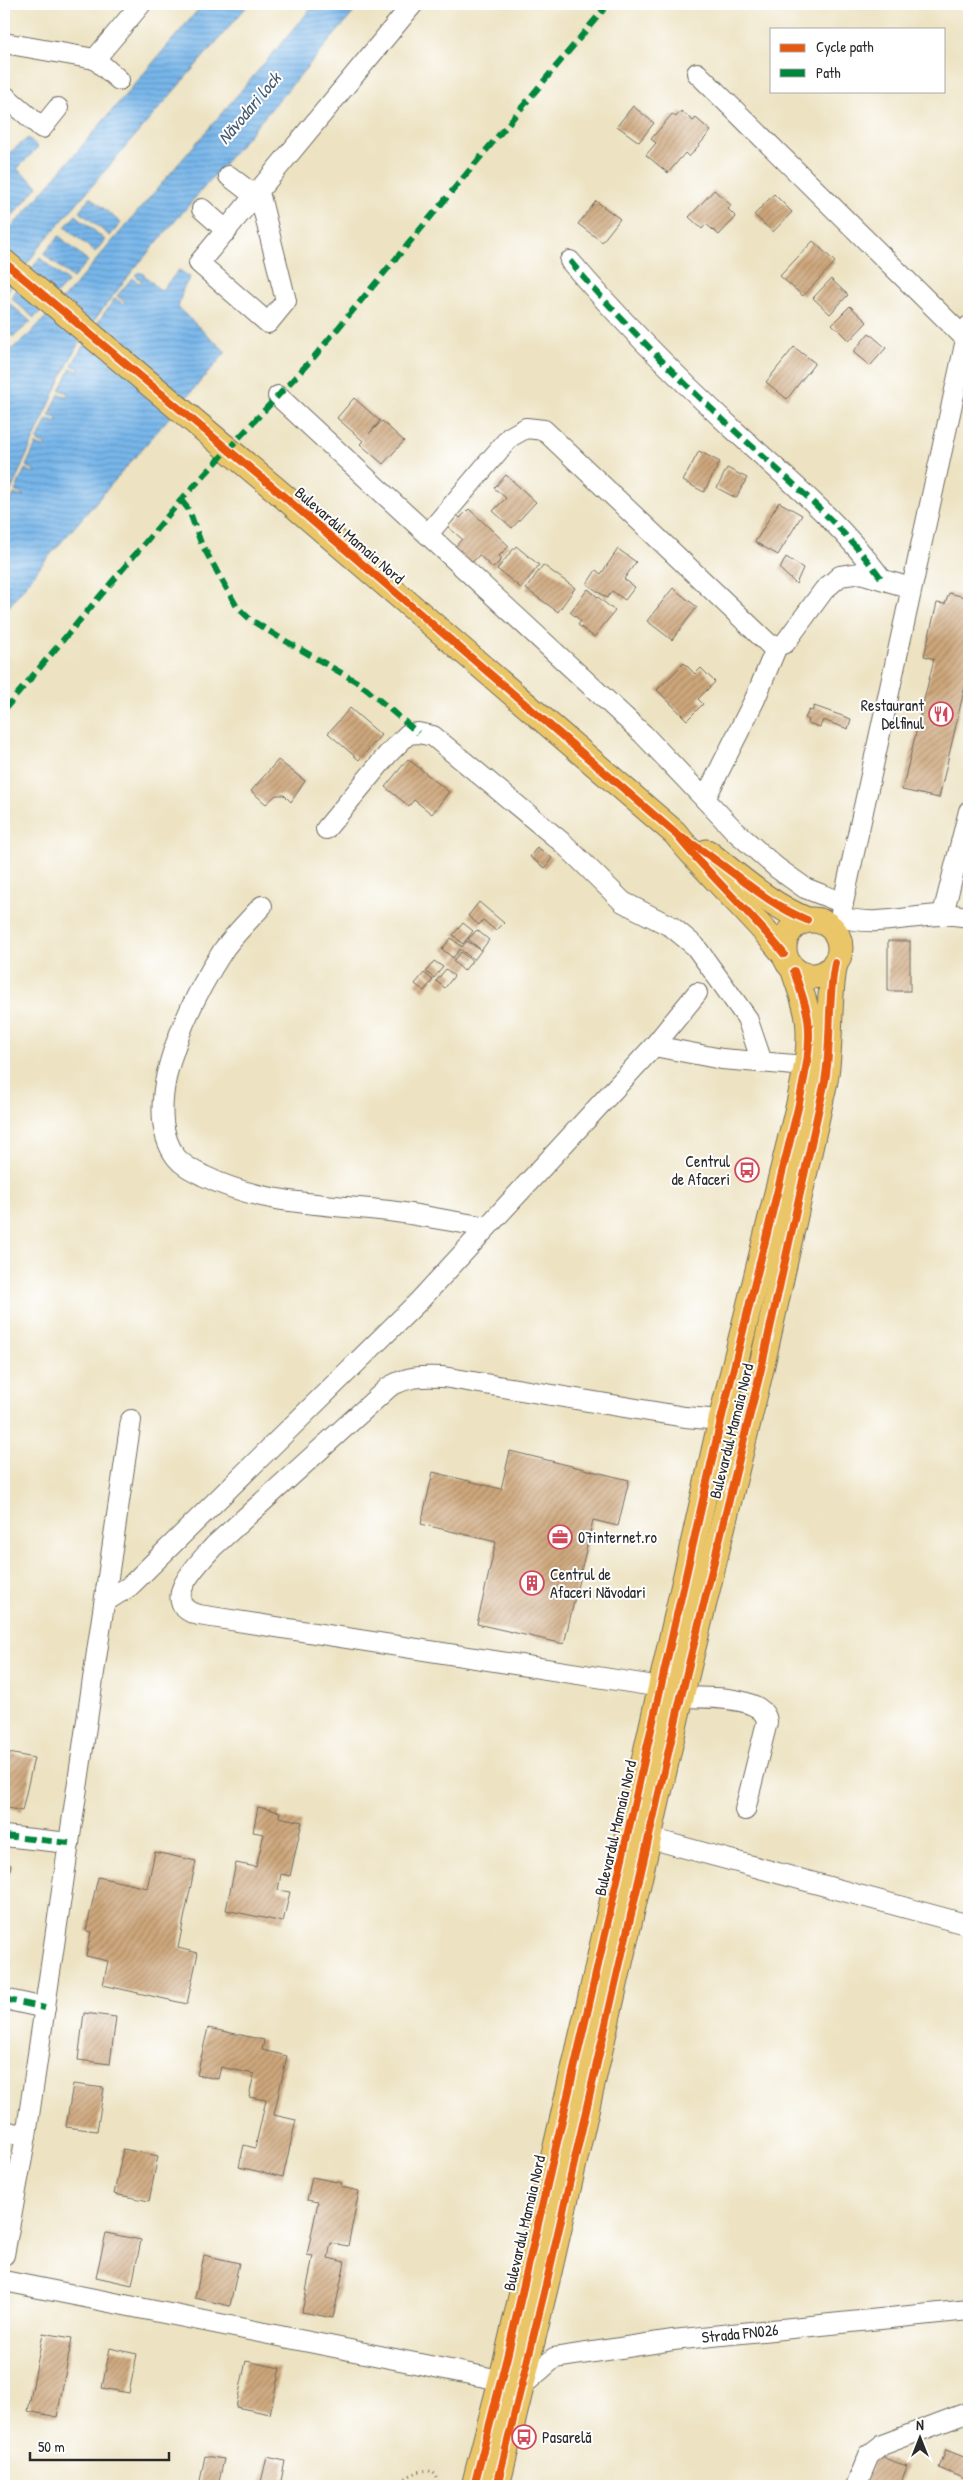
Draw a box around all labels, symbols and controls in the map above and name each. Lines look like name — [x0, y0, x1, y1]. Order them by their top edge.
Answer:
legend — [770, 28, 946, 92]
text: Cycle path — [816, 36, 874, 57]
text: Path — [816, 62, 841, 83]
water label: Năvodari lock — [212, 66, 287, 149]
street label: Bulevardul Mamaia Nord — [291, 481, 409, 589]
place label: Restaurant Delfinul — [861, 694, 925, 734]
restaurant icon: Restaurant Delfinul — [928, 701, 954, 727]
place label: Centrul de Afaceri — [672, 1150, 731, 1190]
bus stop icon: Centrul de Afaceri — [734, 1157, 760, 1183]
street label: Bulevardul Mamaia Nord — [704, 1361, 758, 1501]
office icon: 07internet.ro — [547, 1524, 573, 1550]
place label: 07internet.ro — [578, 1526, 658, 1548]
place label: Centrul de Afaceri Năvodari — [550, 1563, 646, 1603]
building icon: Centrul de Afaceri Năvodari — [519, 1570, 545, 1596]
street label: Bulevardul Mamaia Nord — [589, 1758, 641, 1898]
street label: Bulevardul Mamaia Nord — [498, 2153, 550, 2293]
street label: Strada FN026 — [701, 2318, 779, 2348]
north arrow — [896, 2412, 946, 2462]
text: N — [916, 2415, 924, 2434]
bus stop icon: Pasarelă — [511, 2424, 537, 2450]
place label: Pasarelă — [542, 2426, 591, 2448]
scale bar — [30, 2430, 169, 2462]
text: 50 m — [38, 2436, 65, 2457]

